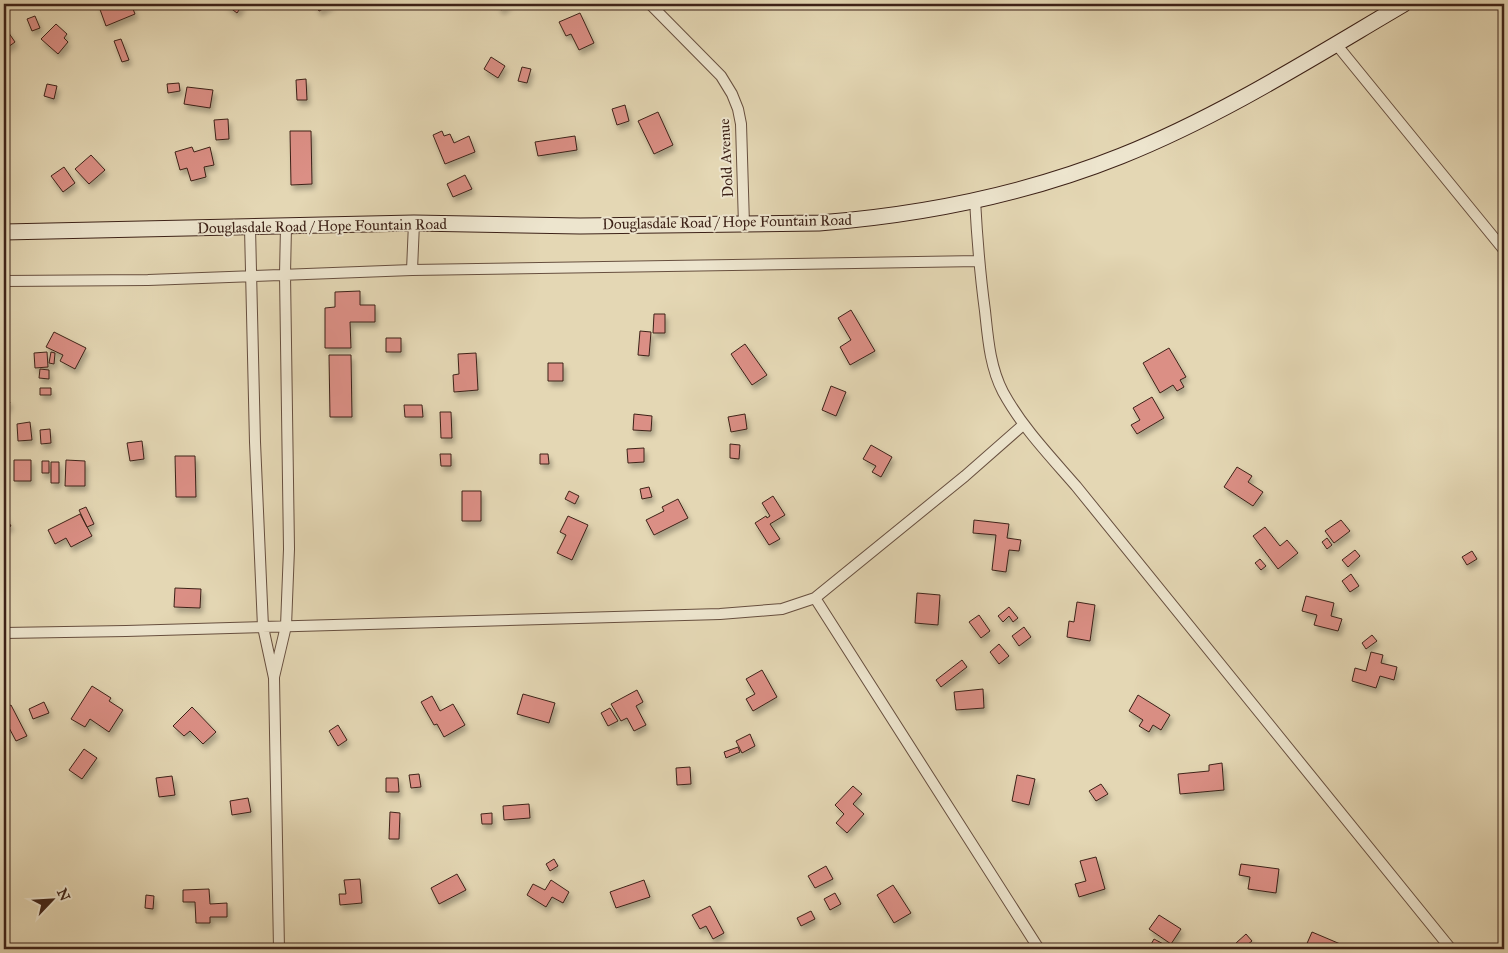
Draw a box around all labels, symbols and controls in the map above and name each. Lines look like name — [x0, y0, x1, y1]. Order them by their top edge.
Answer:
street label: Dold Avenue — [715, 118, 737, 198]
street label: Douglasdale Road / Hope Fountain Road — [602, 211, 853, 233]
street label: Douglasdale Road / Hope Fountain Road — [197, 215, 448, 237]
north arrow — [28, 876, 78, 926]
text: N — [53, 886, 74, 904]

